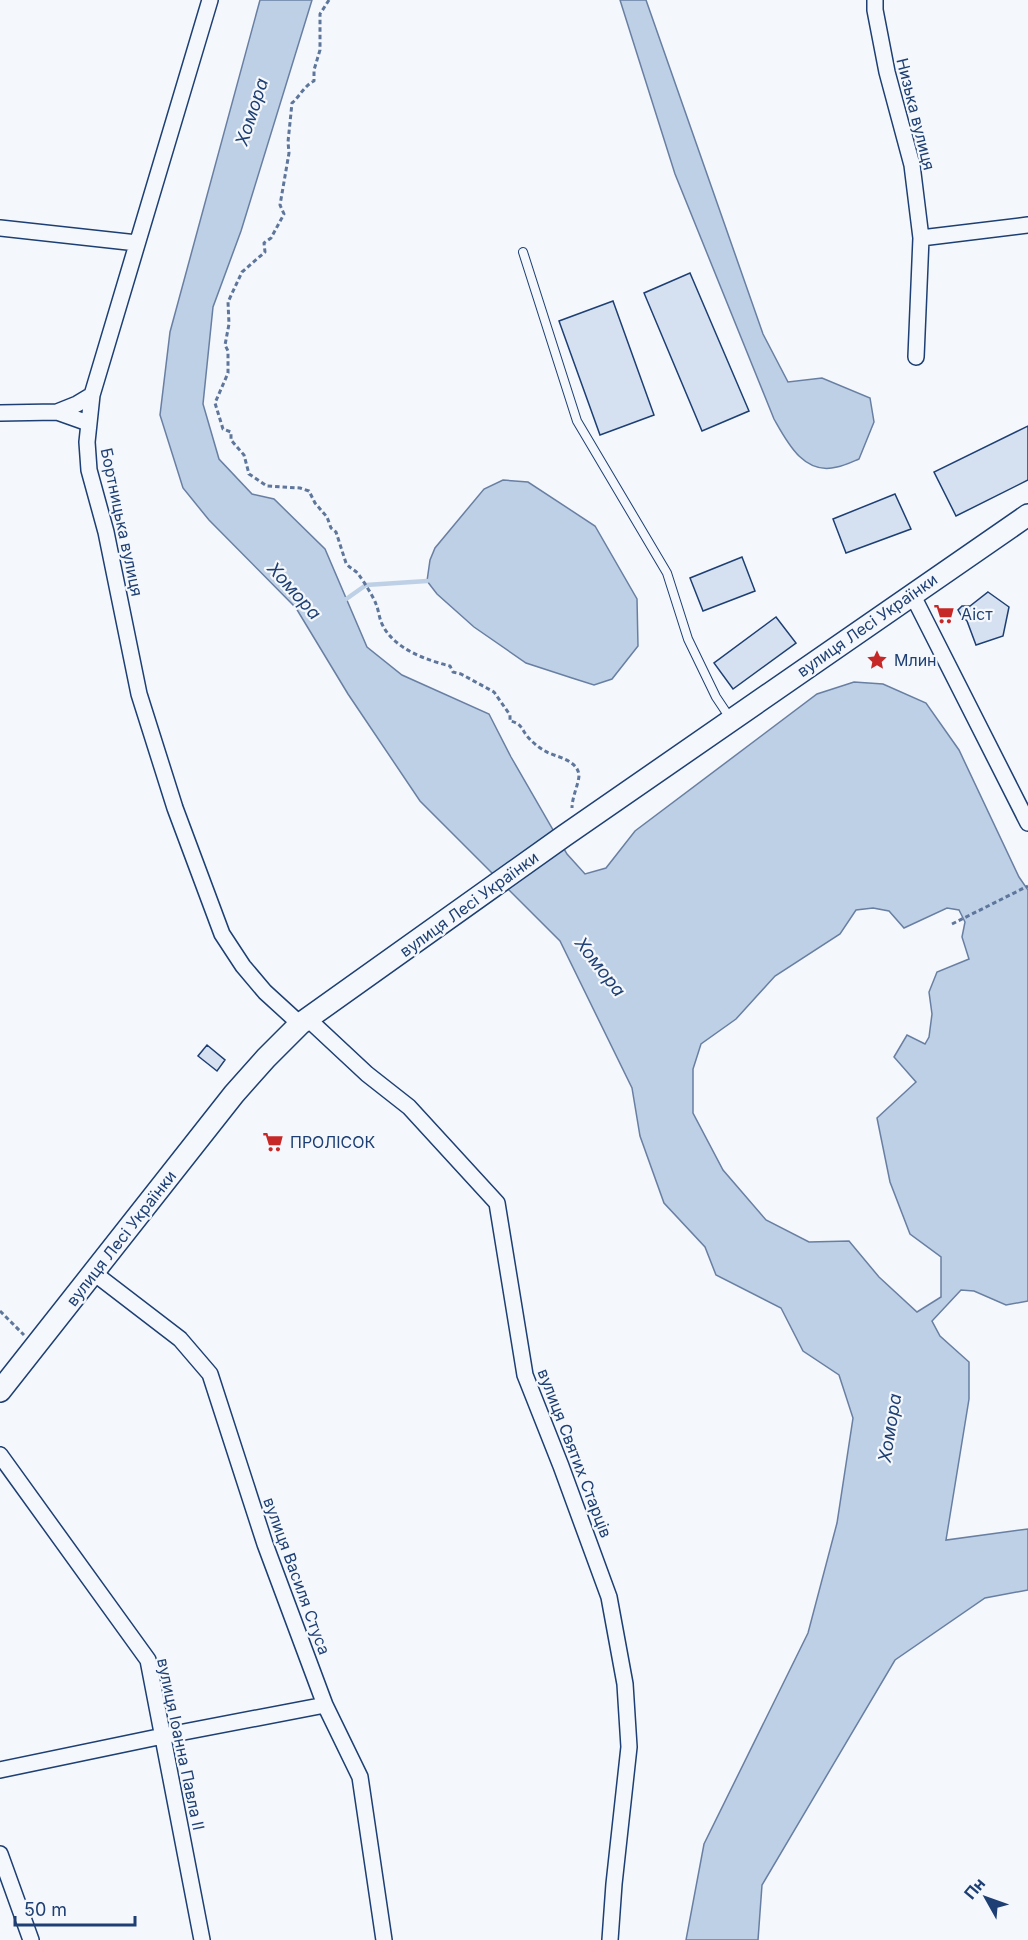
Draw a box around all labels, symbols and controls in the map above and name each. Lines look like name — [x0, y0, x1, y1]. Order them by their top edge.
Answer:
street label: Низька вулиця — [892, 56, 940, 172]
water label: Хомора — [230, 76, 272, 149]
street label: Бортницька вулиця — [96, 446, 148, 598]
water label: Хомора — [263, 557, 325, 624]
street label: вулиця Лесі Українки — [793, 569, 941, 681]
supermarket icon: Аіст — [932, 602, 956, 626]
place label: Аіст — [961, 604, 993, 624]
place icon: Млин — [865, 648, 889, 672]
place label: Млин — [894, 650, 937, 670]
street label: вулиця Лесі Українки — [396, 847, 542, 961]
water label: Хомора — [570, 932, 630, 1001]
supermarket icon: ПРОЛІСОК — [261, 1130, 285, 1154]
place label: ПРОЛІСОК — [290, 1132, 376, 1152]
street label: вулиця Лесі Українки — [62, 1166, 180, 1310]
street label: вулиця Святих Старців — [534, 1366, 616, 1540]
water label: Хомора — [874, 1392, 905, 1465]
street label: вулиця Василя Стуса — [259, 1495, 335, 1657]
street label: вулиця Іоанна Павла II — [153, 1656, 209, 1832]
north arrow — [956, 1868, 1016, 1928]
text: Пн — [960, 1874, 989, 1903]
scale bar — [15, 1889, 135, 1927]
text: 50 m — [24, 1899, 67, 1920]

